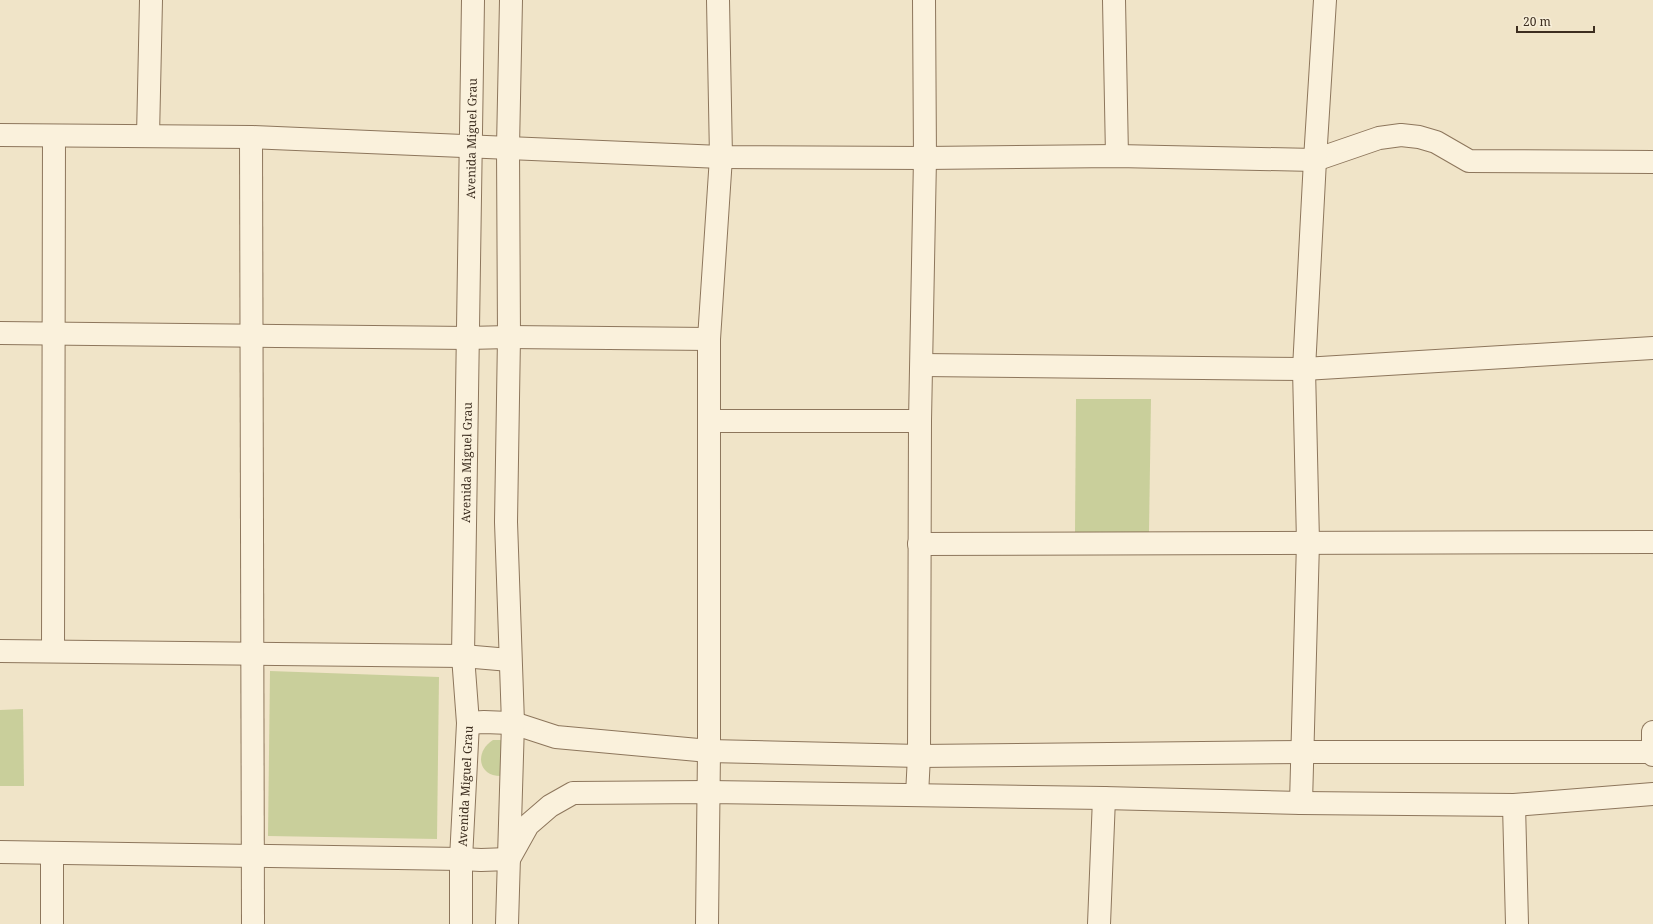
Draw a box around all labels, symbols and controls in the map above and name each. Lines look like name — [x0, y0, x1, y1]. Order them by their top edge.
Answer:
scale bar — [1517, 8, 1594, 34]
text: 20 m — [1523, 13, 1551, 30]
street label: Avenida Miguel Grau — [461, 77, 480, 199]
street label: Avenida Miguel Grau — [457, 401, 475, 523]
street label: Avenida Miguel Grau — [453, 725, 476, 847]

